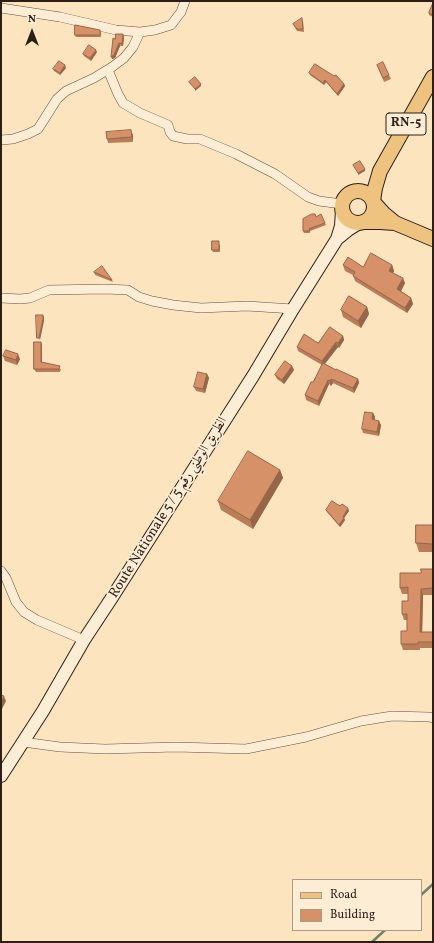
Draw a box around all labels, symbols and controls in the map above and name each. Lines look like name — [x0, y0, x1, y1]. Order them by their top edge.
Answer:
north arrow — [12, 12, 52, 52]
text: N — [28, 12, 36, 27]
road number: RN-5 — [386, 113, 426, 135]
street label: Route Nationale 5 / الطريق الوطني رقم 5 — [106, 414, 232, 602]
legend — [292, 879, 422, 931]
text: Road — [330, 887, 357, 903]
text: Building — [330, 907, 375, 923]

